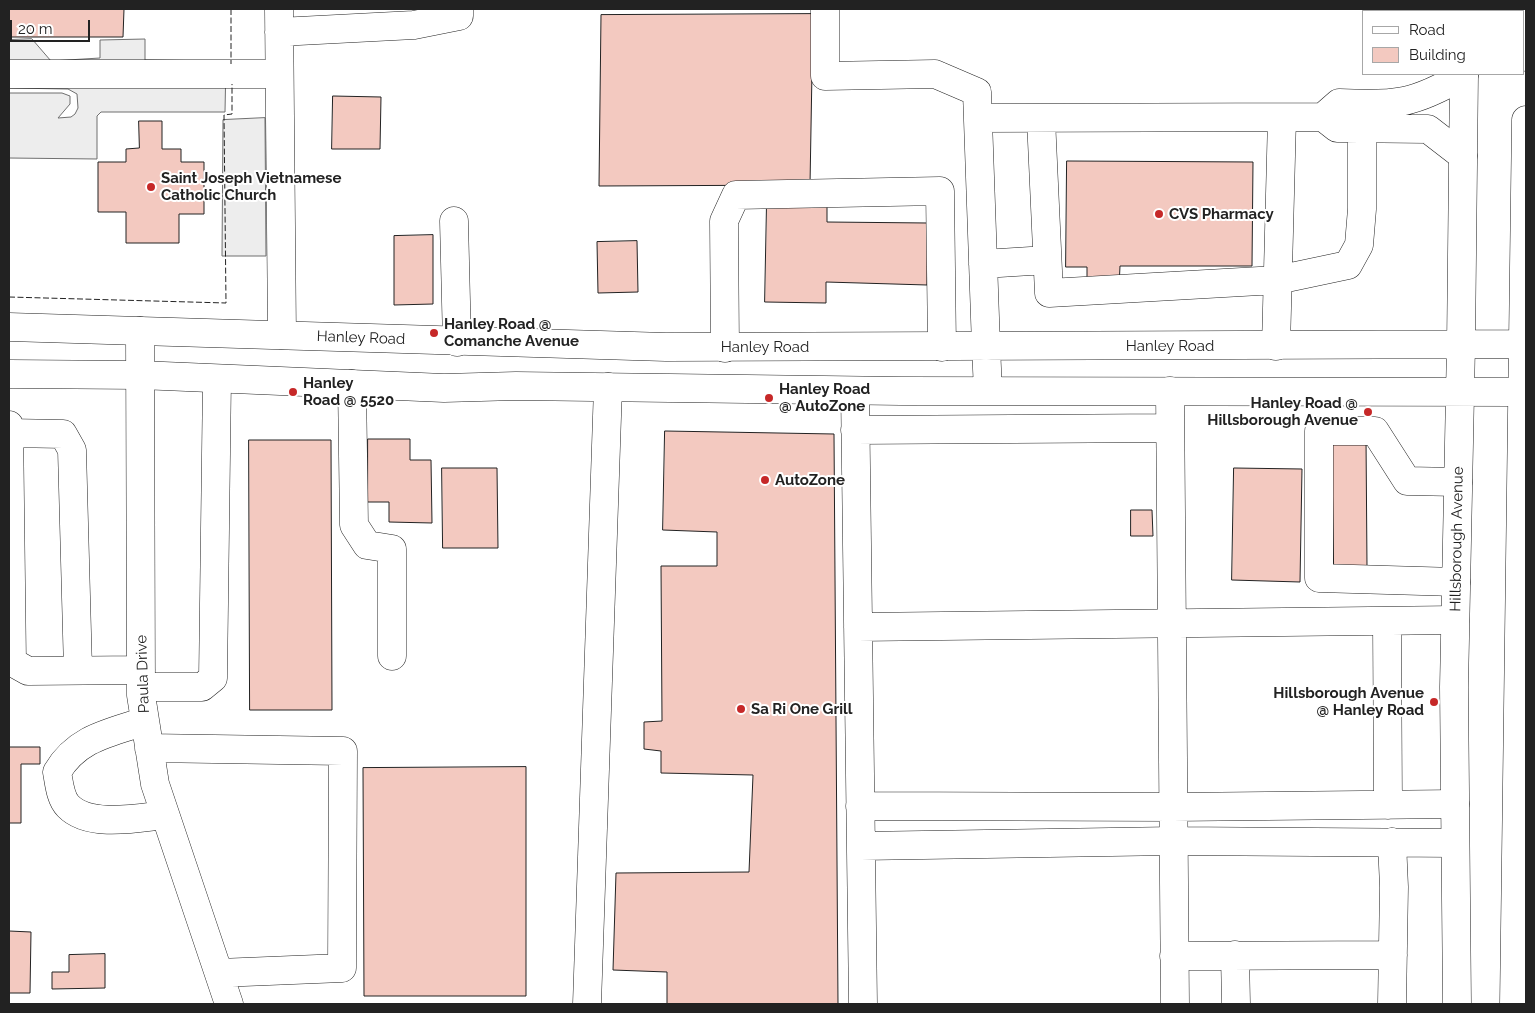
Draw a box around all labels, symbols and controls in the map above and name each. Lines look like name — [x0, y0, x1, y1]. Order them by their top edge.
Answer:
scale bar — [12, 10, 92, 42]
legend — [1362, 10, 1525, 75]
text: 20 m — [18, 20, 53, 38]
text: Road — [1409, 21, 1445, 39]
text: Building — [1409, 46, 1466, 64]
place label: Saint Joseph Vietnamese Catholic Church — [161, 169, 342, 204]
marker: Saint Joseph Vietnamese Catholic Church — [145, 181, 157, 193]
place label: CVS Pharmacy — [1169, 205, 1274, 223]
marker: CVS Pharmacy — [1153, 208, 1165, 220]
place label: Hanley Road @ Comanche Avenue — [444, 315, 579, 350]
street label: Hanley Road — [316, 327, 406, 349]
marker: Hanley Road @ Comanche Avenue — [428, 327, 440, 339]
street label: Hanley Road — [1126, 337, 1214, 355]
street label: Hanley Road — [721, 338, 809, 356]
place label: Hanley Road @ 5520 — [303, 374, 394, 409]
place label: Hanley Road @ AutoZone — [779, 380, 870, 415]
marker: Hanley Road @ 5520 — [287, 386, 299, 398]
marker: Hanley Road @ AutoZone — [763, 392, 775, 404]
place label: Hanley Road @ Hillsborough Avenue — [1207, 394, 1358, 429]
marker: Hanley Road @ Hillsborough Avenue — [1362, 406, 1374, 418]
street label: Hillsborough Avenue — [1447, 466, 1467, 612]
place label: AutoZone — [775, 471, 845, 489]
marker: AutoZone — [759, 474, 771, 486]
street label: Paula Drive — [133, 635, 153, 713]
place label: Hillsborough Avenue @ Hanley Road — [1273, 684, 1424, 719]
marker: Hillsborough Avenue @ Hanley Road — [1428, 696, 1440, 708]
place label: Sa Ri One Grill — [751, 700, 853, 718]
marker: Sa Ri One Grill — [735, 703, 747, 715]

